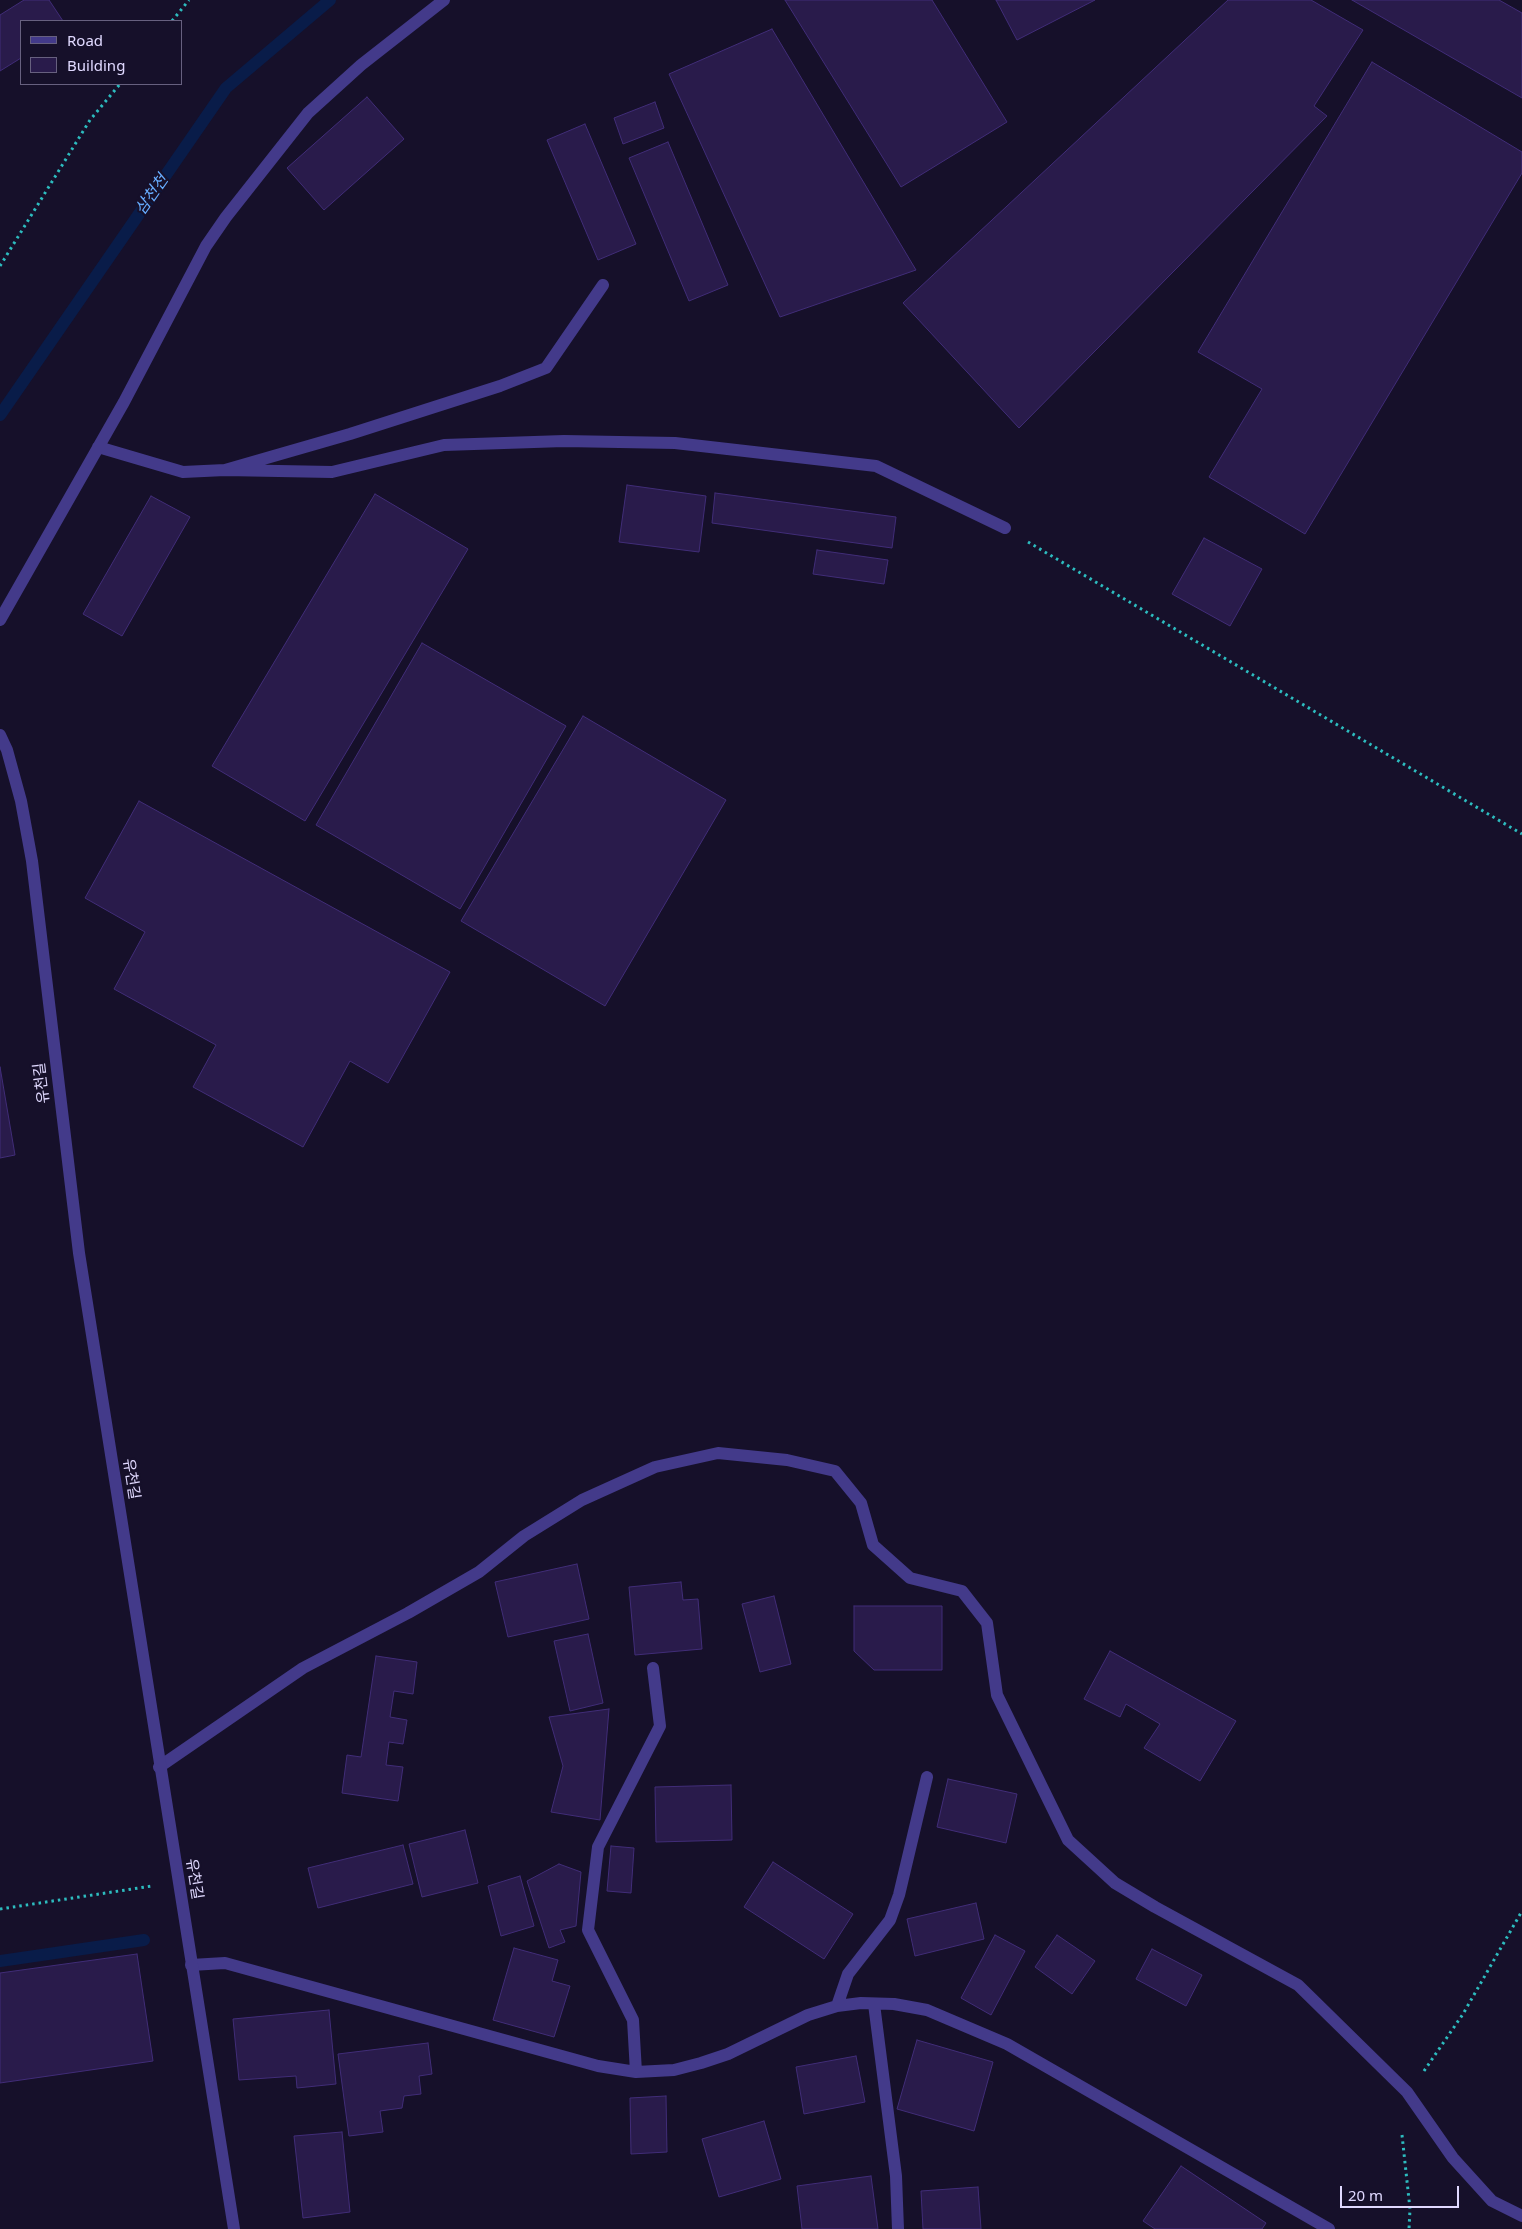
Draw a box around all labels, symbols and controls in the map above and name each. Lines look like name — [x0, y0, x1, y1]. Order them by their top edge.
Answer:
legend — [20, 20, 182, 85]
text: Road — [67, 30, 103, 50]
text: Building — [67, 55, 125, 75]
water label: 삼천천 — [131, 171, 173, 219]
street label: 유천길 — [31, 1061, 53, 1105]
street label: 유천길 — [119, 1457, 143, 1501]
street label: 유천길 — [182, 1857, 206, 1901]
scale bar — [1342, 2176, 1461, 2208]
text: 20 m — [1348, 2185, 1383, 2205]

